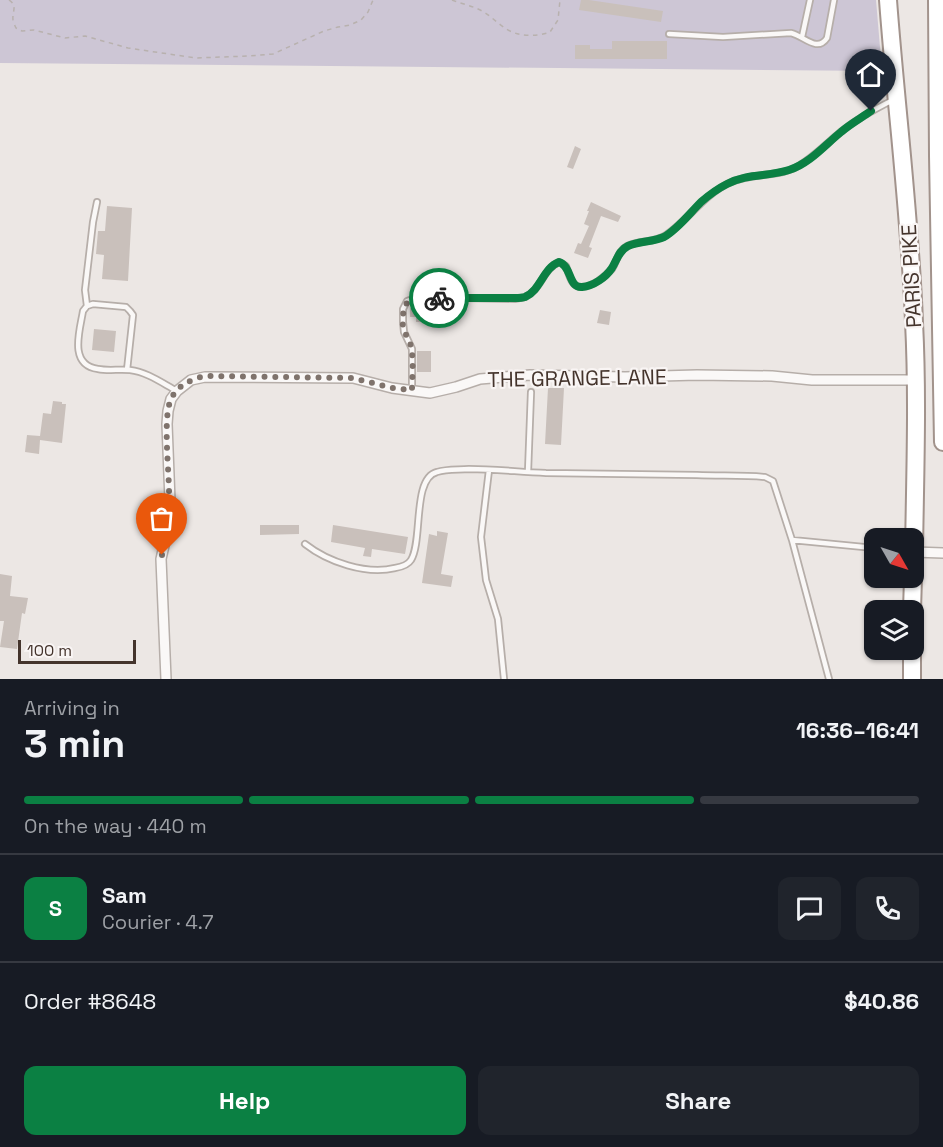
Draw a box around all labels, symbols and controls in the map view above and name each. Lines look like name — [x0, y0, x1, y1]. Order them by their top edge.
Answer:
pin — [845, 49, 896, 111]
icon: home — [854, 58, 887, 91]
street label: PARIS PIKE — [895, 224, 927, 328]
courier — [409, 268, 469, 328]
icon: bike — [423, 282, 456, 315]
street label: THE GRANGE LANE — [487, 363, 667, 393]
pin — [136, 493, 187, 555]
icon: bag — [145, 502, 178, 535]
north arrow — [864, 528, 924, 588]
map controls — [864, 528, 924, 660]
button: layers — [864, 600, 924, 660]
scale bar — [18, 637, 136, 664]
text: 100 m — [27, 640, 72, 661]
text: Arriving in — [24, 695, 120, 721]
text: 16:36–16:41 — [796, 716, 919, 744]
text: 3 min — [24, 719, 125, 768]
text: On the way · 440 m — [24, 813, 207, 839]
button: chat — [778, 877, 841, 940]
button: phone — [856, 877, 919, 940]
text: Sam — [102, 881, 147, 909]
text: S — [49, 894, 62, 922]
text: Courier · 4.7 — [102, 909, 213, 935]
text: Order #8648 — [24, 987, 156, 1015]
text: $40.86 — [844, 987, 919, 1015]
button: Help — [24, 1066, 466, 1135]
button: Share — [478, 1066, 919, 1135]

